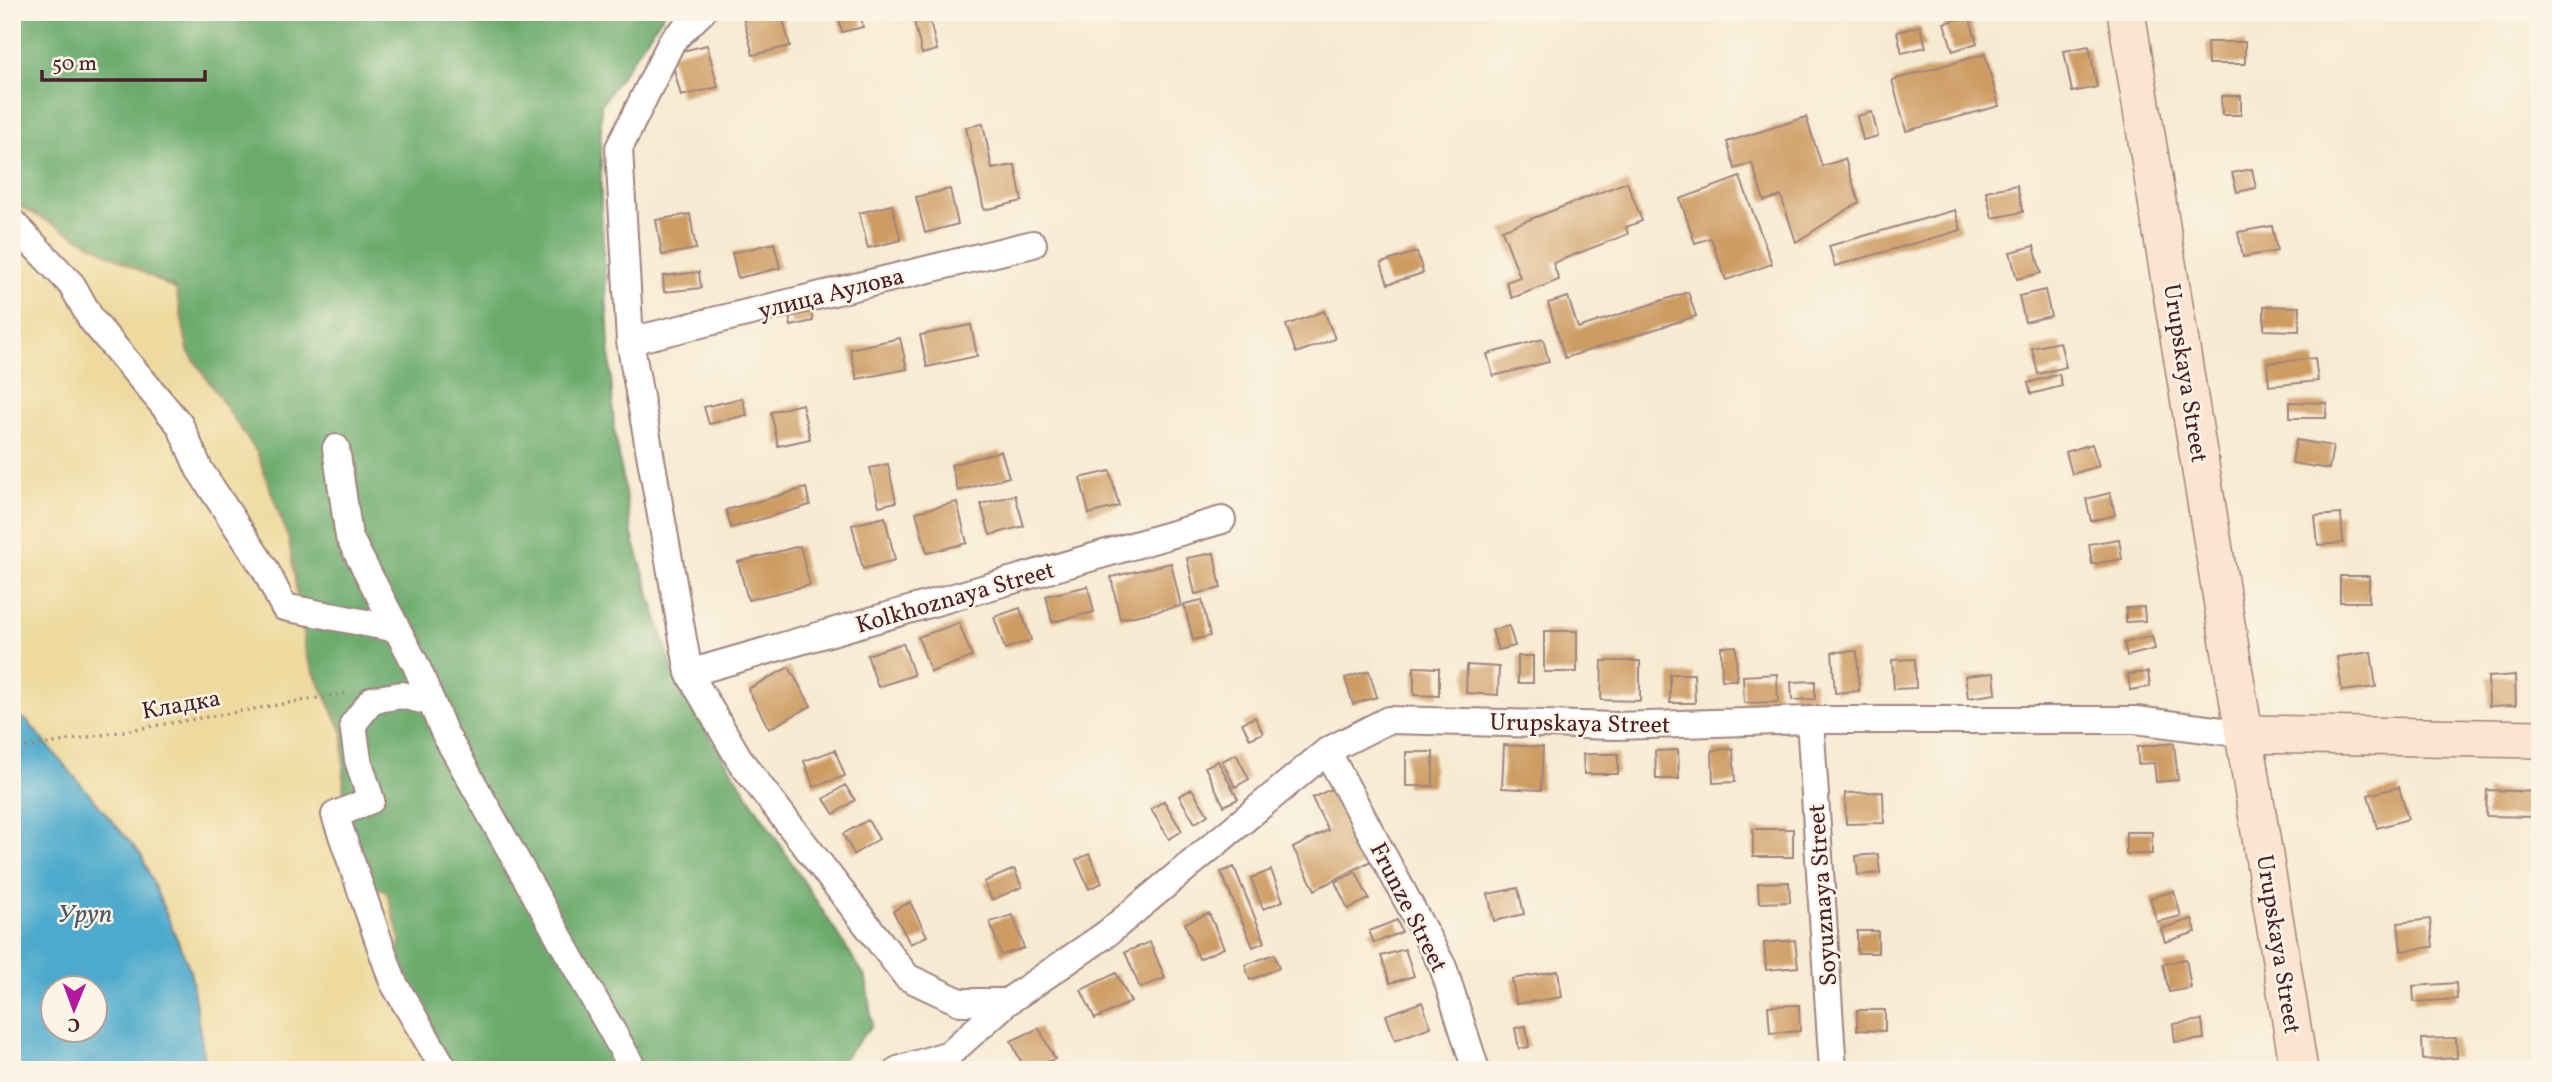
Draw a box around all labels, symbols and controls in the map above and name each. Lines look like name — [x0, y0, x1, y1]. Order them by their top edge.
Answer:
scale bar — [42, 38, 205, 82]
text: 50 m — [52, 50, 97, 79]
street label: улица Аулова — [755, 260, 908, 329]
street label: Urupskaya Street — [2153, 281, 2215, 465]
street label: Kolkhoznaya Street — [852, 554, 1059, 644]
street label: Кладка — [139, 682, 224, 730]
street label: Urupskaya Street — [1489, 706, 1671, 744]
street label: Soyuznaya Street — [1801, 803, 1847, 987]
street label: Frunze Street — [1360, 837, 1455, 979]
street label: Urupskaya Street — [2246, 852, 2308, 1036]
water label: Уруп — [58, 897, 112, 933]
north arrow — [38, 974, 108, 1044]
text: С — [67, 1011, 80, 1037]

